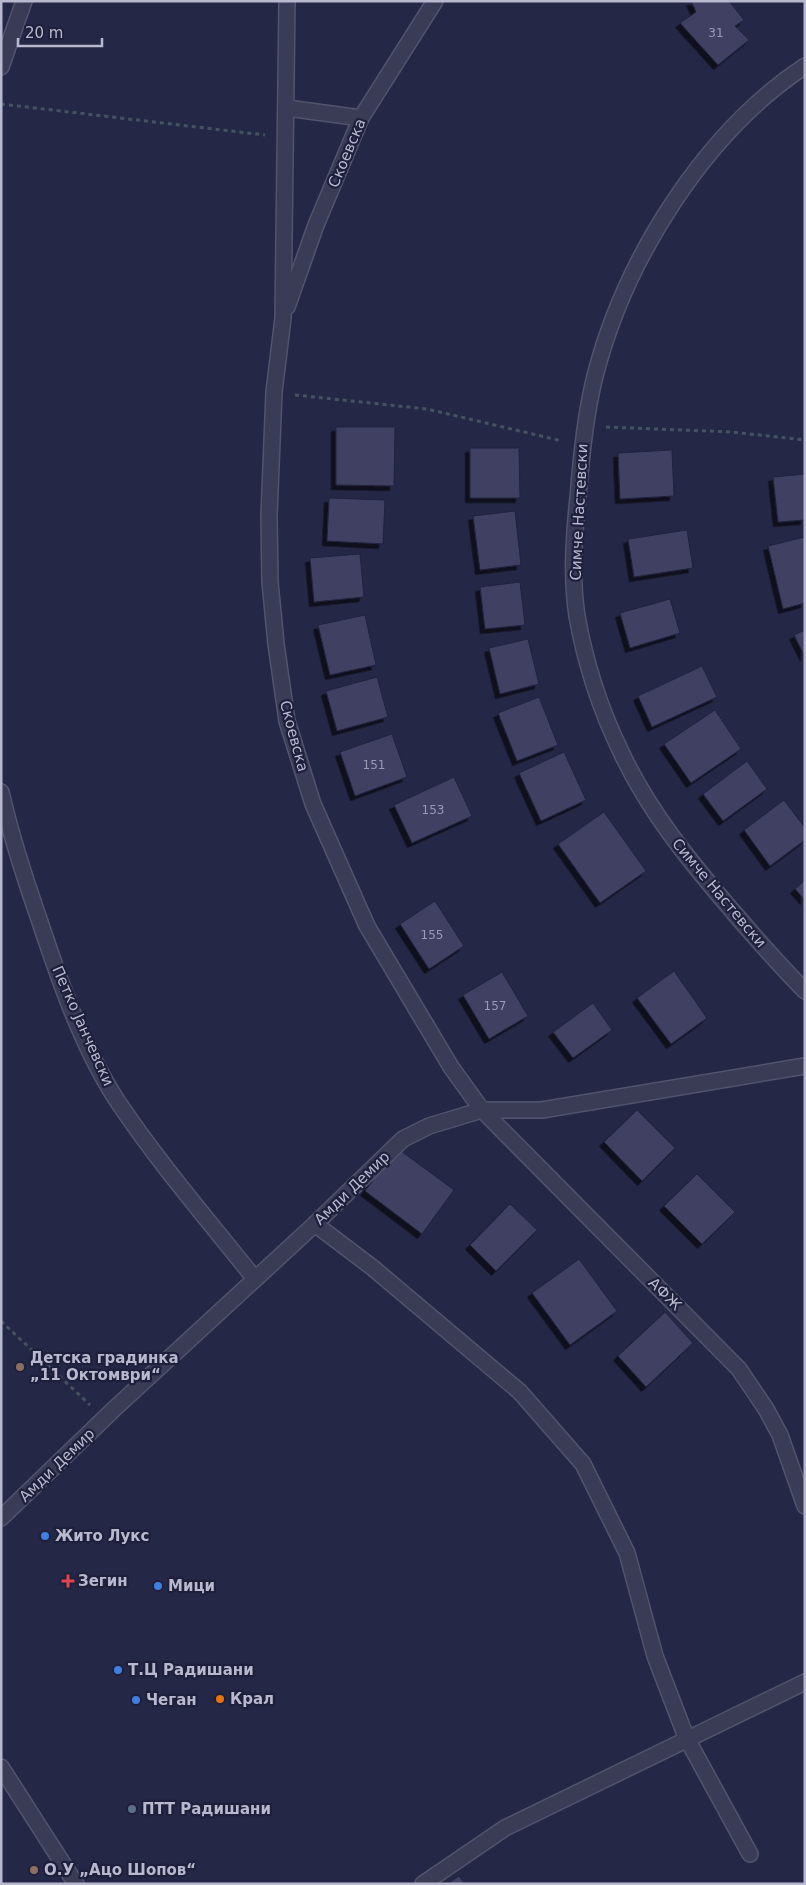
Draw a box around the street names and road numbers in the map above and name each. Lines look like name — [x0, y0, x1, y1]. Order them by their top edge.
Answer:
street label: Скоевска — [324, 116, 370, 190]
street label: Симче Настевски — [566, 443, 592, 581]
street label: Скоевска — [276, 698, 312, 774]
street label: Симче Настевски — [668, 835, 770, 951]
street label: Петко Јанчевски — [48, 963, 118, 1089]
street label: Амди Демир — [311, 1147, 393, 1229]
street label: АФЖ — [645, 1274, 685, 1314]
street label: Амди Демир — [16, 1424, 98, 1506]

